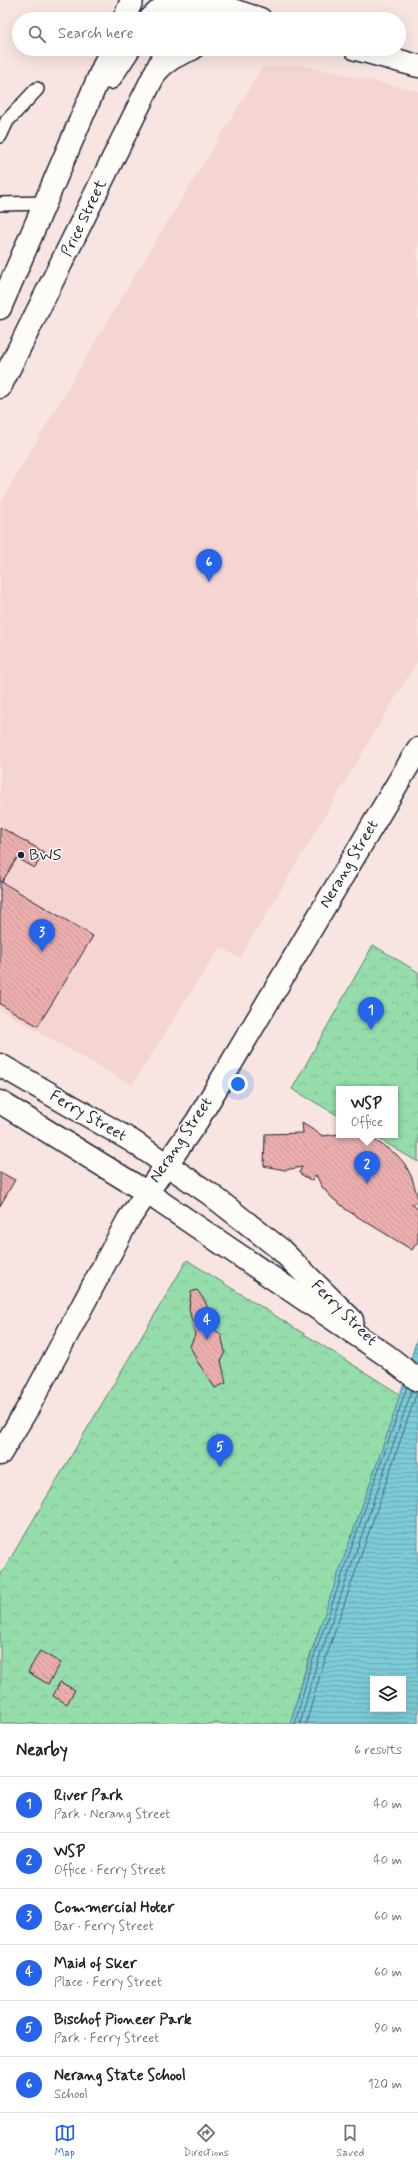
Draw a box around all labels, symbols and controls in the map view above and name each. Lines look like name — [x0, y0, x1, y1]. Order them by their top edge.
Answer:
search box — [12, 12, 406, 56]
icon: search — [26, 23, 48, 45]
text: Search here — [58, 24, 134, 44]
street label: Price Street — [56, 175, 112, 260]
pin: 6 — [196, 549, 222, 582]
street label: Nerang Street — [315, 816, 383, 912]
place label: BWS — [29, 845, 61, 866]
marker: BWS — [16, 850, 26, 860]
pin: 3 — [29, 919, 55, 952]
pin: 1 — [358, 997, 384, 1030]
your location — [228, 1074, 248, 1094]
street label: Ferry Street — [46, 1086, 130, 1146]
popup — [336, 1086, 398, 1138]
street label: Nerang Street — [145, 1093, 217, 1187]
text: WSP — [351, 1094, 382, 1114]
text: Office — [351, 1114, 383, 1131]
pin: 2 — [354, 1151, 380, 1184]
street label: Ferry Street — [306, 1275, 382, 1351]
pin: 4 — [194, 1307, 220, 1340]
pin: 5 — [207, 1434, 233, 1467]
map controls — [370, 1676, 406, 1712]
button: layers — [370, 1676, 406, 1712]
text: Nearby — [16, 1739, 68, 1761]
text: 6 results — [354, 1742, 402, 1759]
text: River Park — [54, 1786, 123, 1806]
text: 1 — [26, 1796, 32, 1813]
text: 40 m — [373, 1796, 402, 1813]
text: Park · Nerang Street — [54, 1806, 170, 1823]
text: WSP — [54, 1842, 85, 1862]
text: 2 — [26, 1852, 32, 1869]
text: 40 m — [373, 1852, 402, 1869]
text: Office · Ferry Street — [54, 1862, 166, 1879]
text: Commercial Hoter — [54, 1898, 174, 1918]
text: 3 — [26, 1908, 32, 1925]
text: 60 m — [374, 1908, 402, 1925]
text: Bar · Ferry Street — [54, 1918, 154, 1935]
text: Maid of Sker — [54, 1954, 137, 1974]
text: 4 — [25, 1964, 33, 1981]
text: 60 m — [374, 1964, 402, 1981]
text: Place · Ferry Street — [54, 1974, 162, 1991]
text: Bischof Pioneer Park — [54, 2010, 192, 2030]
text: 5 — [25, 2020, 33, 2037]
text: 90 m — [374, 2020, 402, 2037]
text: Park · Ferry Street — [54, 2030, 159, 2047]
text: Nerang State School — [54, 2066, 186, 2086]
text: 6 — [26, 2076, 32, 2093]
text: 120 m — [368, 2076, 402, 2093]
text: School — [54, 2086, 88, 2103]
tab: Map — [54, 2122, 76, 2160]
tab: Directions — [183, 2122, 229, 2160]
tab: Saved — [336, 2122, 364, 2160]

